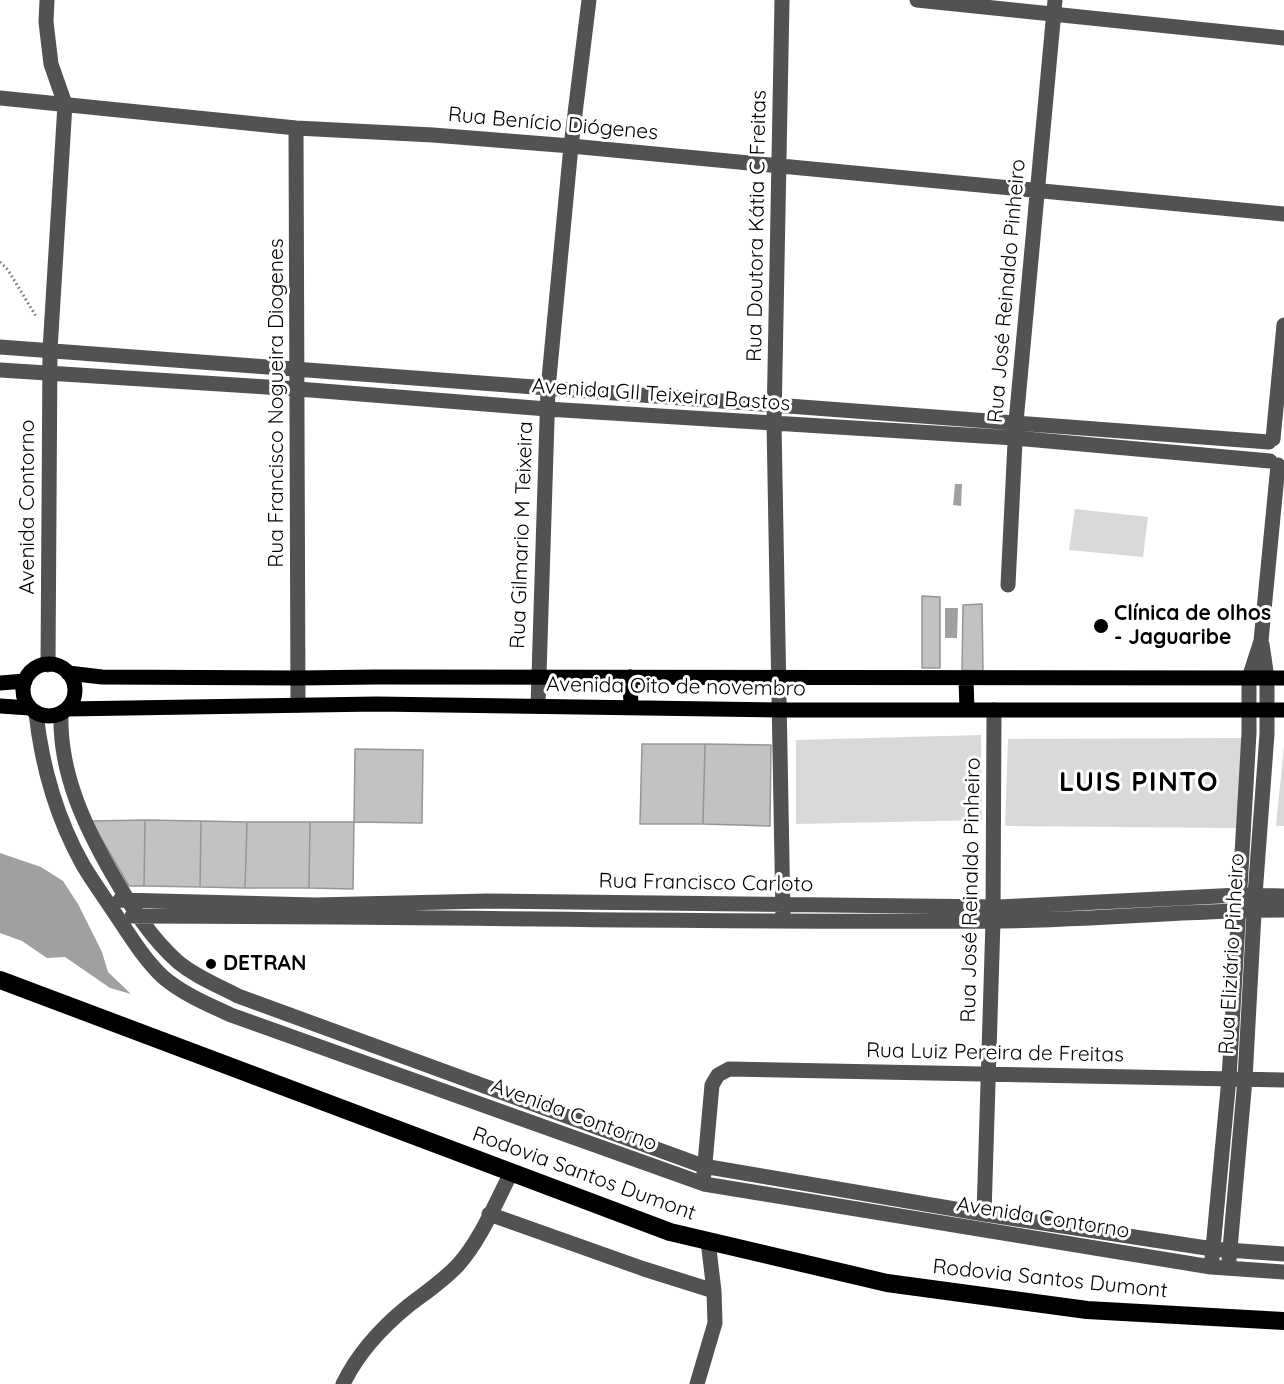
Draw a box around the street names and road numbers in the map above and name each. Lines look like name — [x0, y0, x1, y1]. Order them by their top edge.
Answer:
street label: Rua Doutora Kátia C Freitas — [742, 90, 772, 362]
street label: Rua Benício Diógenes — [447, 102, 659, 146]
street label: Rua José Reinaldo Pinheiro — [983, 158, 1031, 424]
street label: Rua Francisco Nogueira Diogenes — [264, 238, 290, 568]
street label: Avenida GIl Teixeira Bastos — [531, 373, 791, 417]
street label: Avenida Contorno — [15, 420, 41, 594]
street label: Rua Gilmario M Teixeira — [505, 421, 539, 649]
street label: Avenida Oito de novembro — [546, 672, 806, 702]
street label: Rua José Reinaldo Pinheiro — [956, 757, 986, 1023]
street label: Rua Eliziário Pinheiro — [1214, 853, 1250, 1055]
street label: Rua Francisco Carloto — [598, 869, 814, 897]
street label: Rua Luiz Pereira de Freitas — [866, 1038, 1124, 1068]
street label: Avenida Contorno — [488, 1073, 660, 1157]
street label: Rodovia Santos Dumont — [469, 1122, 699, 1226]
street label: Avenida Contorno — [955, 1192, 1131, 1244]
street label: Rodovia Santos Dumont — [931, 1254, 1169, 1304]

